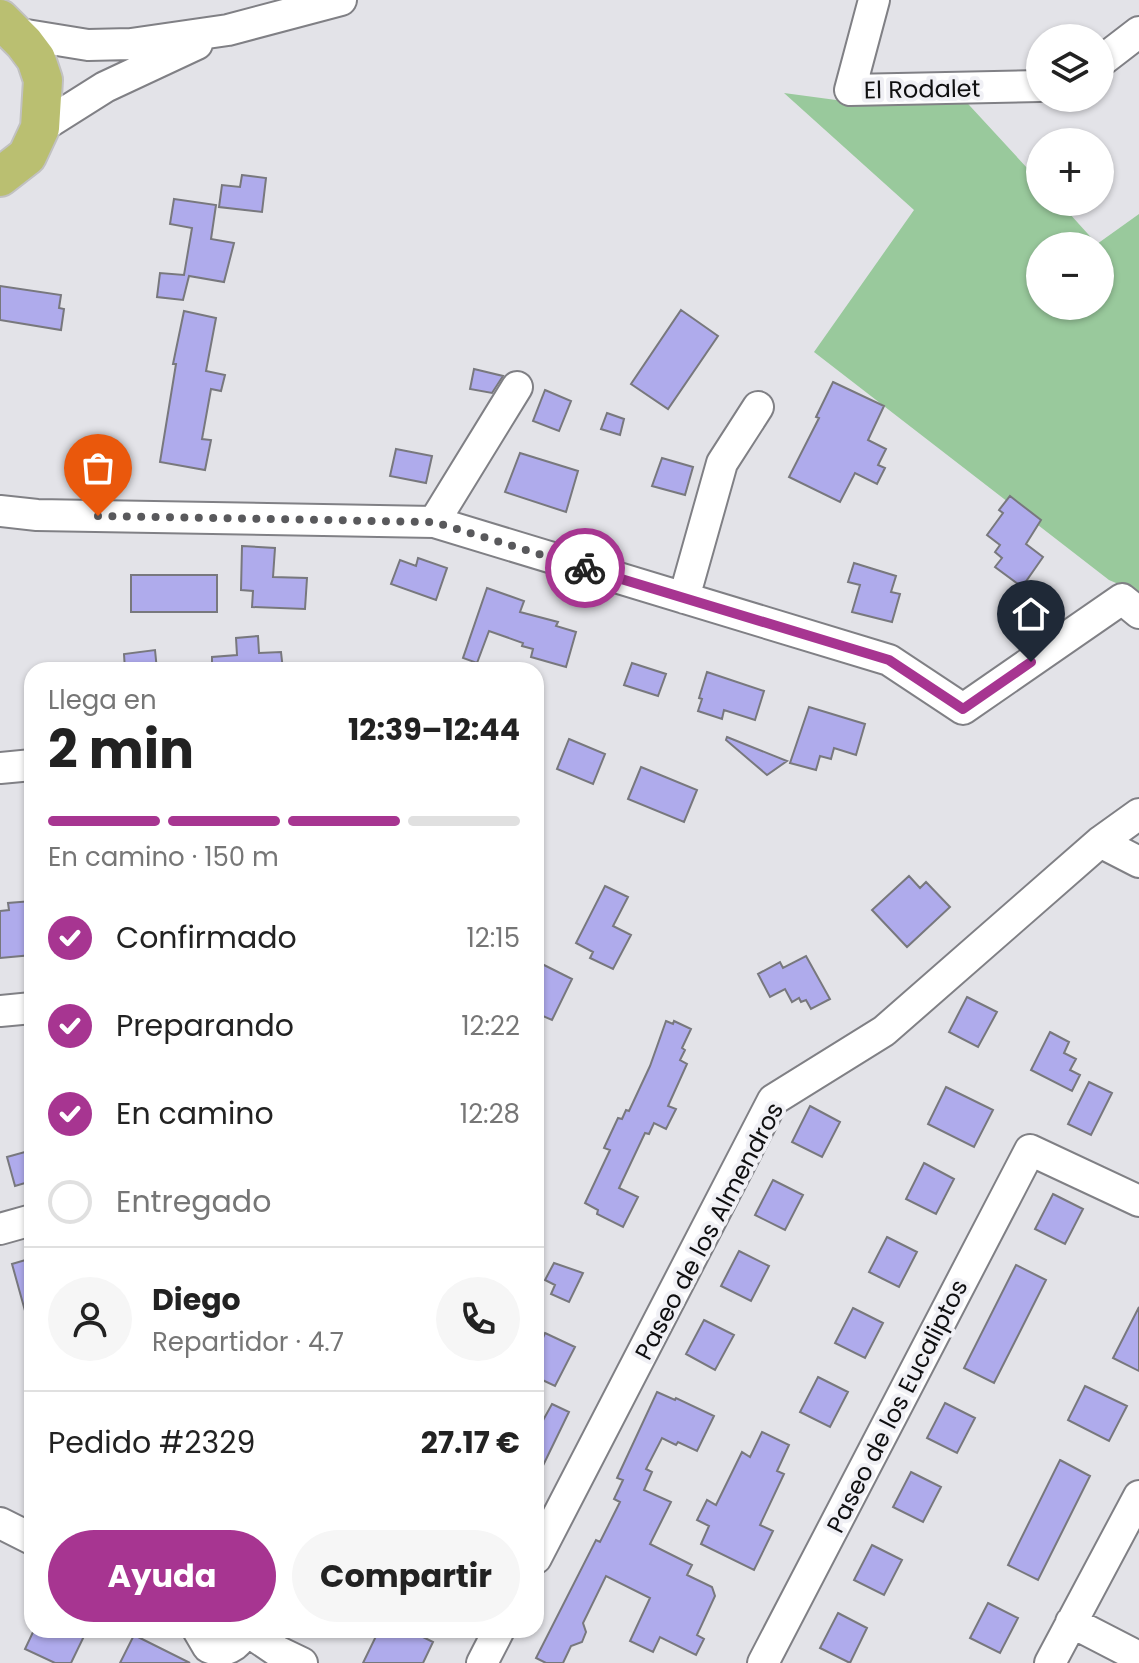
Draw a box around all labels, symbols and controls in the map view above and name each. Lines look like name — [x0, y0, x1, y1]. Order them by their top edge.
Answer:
map controls — [1026, 24, 1114, 320]
button: layers — [1026, 24, 1114, 112]
street label: El Rodalet — [863, 71, 981, 107]
button: + — [1026, 128, 1114, 216]
button: − — [1026, 232, 1114, 320]
pin — [64, 434, 132, 516]
icon: bag — [76, 446, 120, 490]
courier — [545, 528, 625, 608]
icon: bike — [563, 546, 607, 590]
pin — [997, 580, 1065, 662]
icon: home — [1009, 592, 1053, 636]
text: Llega en — [48, 682, 157, 718]
text: 12:39–12:44 — [348, 708, 520, 751]
text: 2 min — [48, 713, 194, 786]
text: En camino · 150 m — [48, 839, 279, 875]
icon: check — [48, 916, 92, 960]
text: Confirmado — [116, 916, 297, 959]
text: 12:15 — [467, 920, 520, 956]
icon: check — [48, 1004, 92, 1048]
text: Preparando — [116, 1004, 294, 1047]
text: 12:22 — [461, 1008, 520, 1044]
icon: check — [48, 1092, 92, 1136]
text: En camino — [116, 1092, 274, 1135]
text: 12:28 — [460, 1096, 520, 1132]
street label: Paseo de los Almendros — [627, 1096, 791, 1366]
text: Entregado — [116, 1180, 271, 1223]
street label: Paseo de los Eucaliptos — [819, 1274, 975, 1538]
button: person — [48, 1277, 132, 1361]
button: phone — [436, 1277, 520, 1361]
text: Diego — [152, 1278, 241, 1321]
text: Repartidor · 4.7 — [152, 1324, 344, 1360]
text: Pedido #2329 — [48, 1421, 255, 1464]
text: 27.17 € — [421, 1421, 520, 1464]
button: Ayuda — [48, 1530, 276, 1622]
button: Compartir — [292, 1530, 520, 1622]

